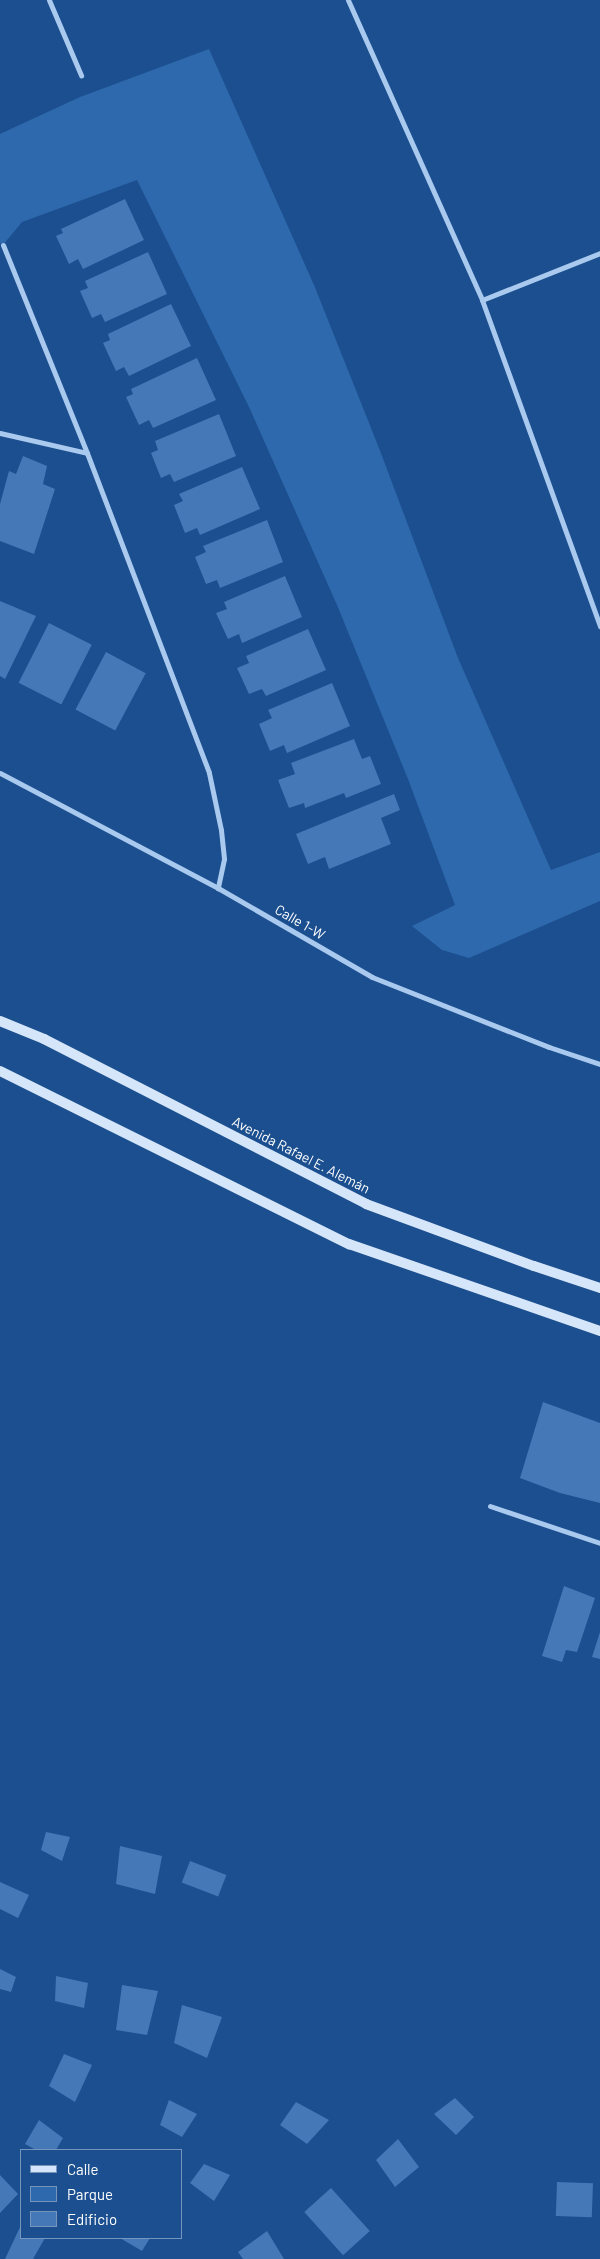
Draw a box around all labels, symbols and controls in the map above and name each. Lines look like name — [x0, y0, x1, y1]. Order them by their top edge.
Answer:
street label: Calle 1-W — [272, 901, 328, 943]
street label: Avenida Rafael E. Alemán — [229, 1113, 373, 1197]
legend — [20, 2149, 182, 2239]
text: Calle — [67, 2160, 99, 2178]
text: Parque — [67, 2185, 113, 2203]
text: Edificio — [67, 2210, 117, 2228]

